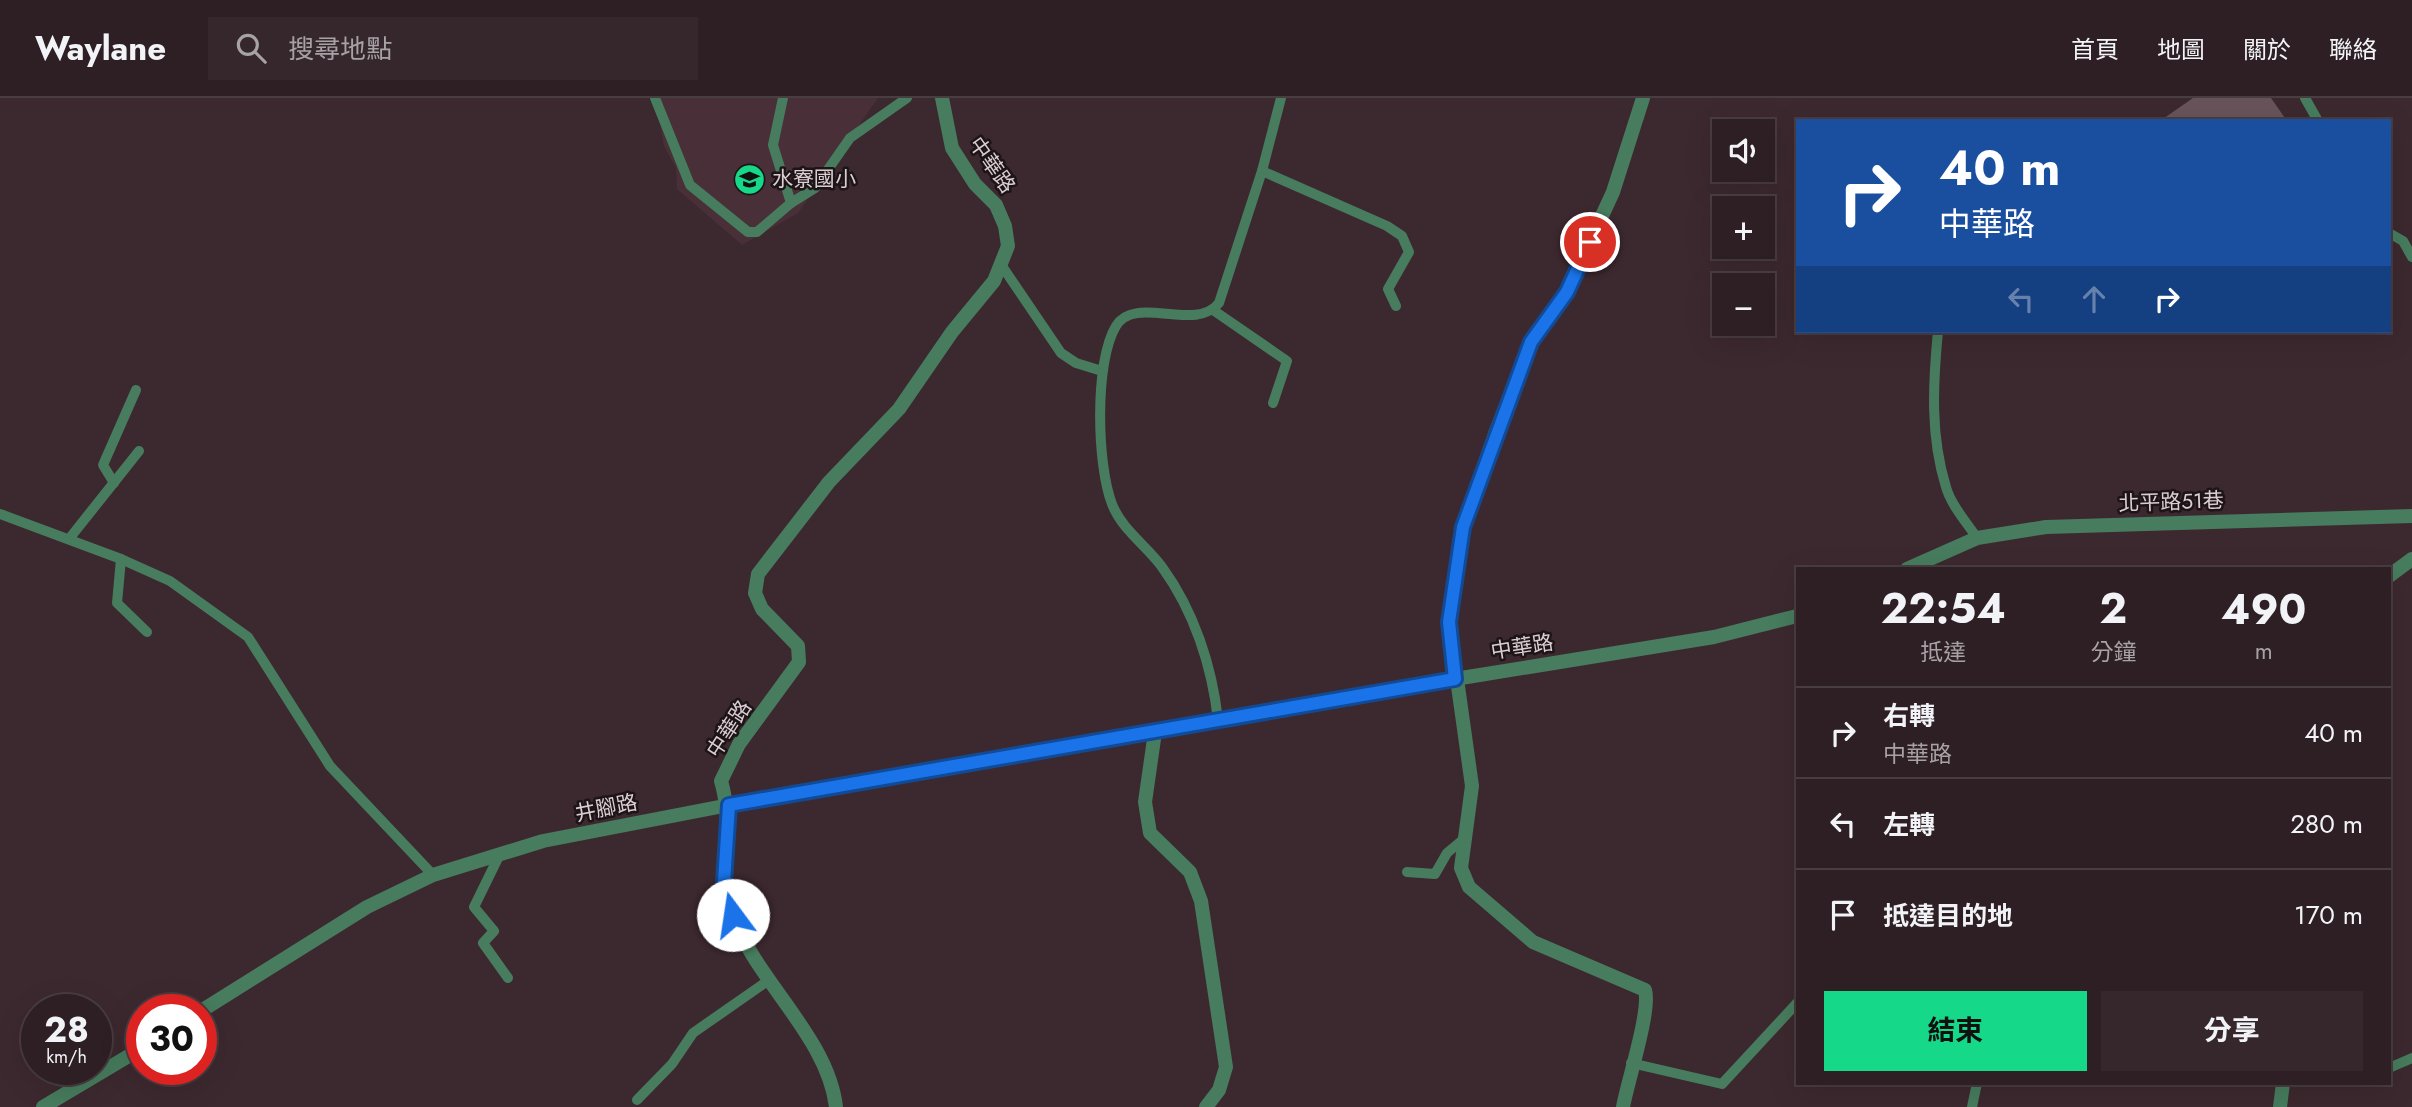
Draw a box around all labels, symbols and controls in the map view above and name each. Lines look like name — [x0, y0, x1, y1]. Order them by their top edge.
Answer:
search box — [208, 17, 698, 80]
text: Waylane — [35, 25, 166, 72]
icon: search — [232, 29, 270, 67]
text: 搜尋地點 — [288, 30, 392, 68]
text: 首頁 — [2071, 32, 2119, 67]
text: 地圖 — [2157, 32, 2205, 67]
text: 關於 — [2243, 32, 2291, 67]
text: 聯絡 — [2329, 32, 2377, 67]
map controls — [1712, 119, 1775, 336]
button: sound — [1712, 119, 1775, 182]
street label: 中華路 — [962, 131, 1022, 199]
text: 40 m — [1939, 133, 2061, 203]
icon: right — [1824, 147, 1915, 238]
school or university icon: 水寮國小 — [732, 162, 766, 196]
place label: 水寮國小 — [772, 164, 856, 194]
button: + — [1712, 196, 1775, 259]
text: 中華路 — [1939, 201, 2035, 247]
pin — [1560, 212, 1620, 272]
icon: arrive — [1571, 223, 1609, 261]
button: − — [1712, 273, 1775, 336]
icon: left — [2002, 280, 2040, 318]
icon: ahead — [2075, 280, 2113, 318]
icon: right — [2148, 280, 2186, 318]
street label: 北平路51巷 — [2118, 485, 2224, 519]
text: 22:54 — [1881, 578, 2006, 639]
text: 2 — [2100, 578, 2127, 639]
text: 490 — [2221, 579, 2306, 640]
street label: 中華路 — [1489, 627, 1555, 667]
text: m — [2255, 634, 2273, 668]
text: 抵達 — [1920, 635, 1966, 669]
text: 分鐘 — [2090, 635, 2136, 669]
street label: 中華路 — [699, 694, 759, 764]
text: 右轉 — [1883, 697, 1935, 735]
icon: right — [1824, 714, 1862, 752]
text: 40 m — [2304, 714, 2363, 752]
text: 中華路 — [1883, 737, 1952, 771]
street label: 井腳路 — [572, 787, 640, 829]
icon: left — [1824, 805, 1862, 843]
text: 280 m — [2290, 805, 2363, 843]
text: 左轉 — [1883, 806, 1935, 844]
position arrow — [696, 878, 770, 952]
icon: arrive — [1824, 896, 1862, 934]
text: 170 m — [2294, 896, 2363, 934]
text: 抵達目的地 — [1883, 897, 2013, 935]
button: 結束 — [1824, 991, 2087, 1071]
button: 分享 — [2101, 991, 2363, 1071]
speed limit sign: 30 — [126, 994, 217, 1085]
text: 28 — [44, 1005, 89, 1055]
text: km/h — [46, 1044, 87, 1070]

